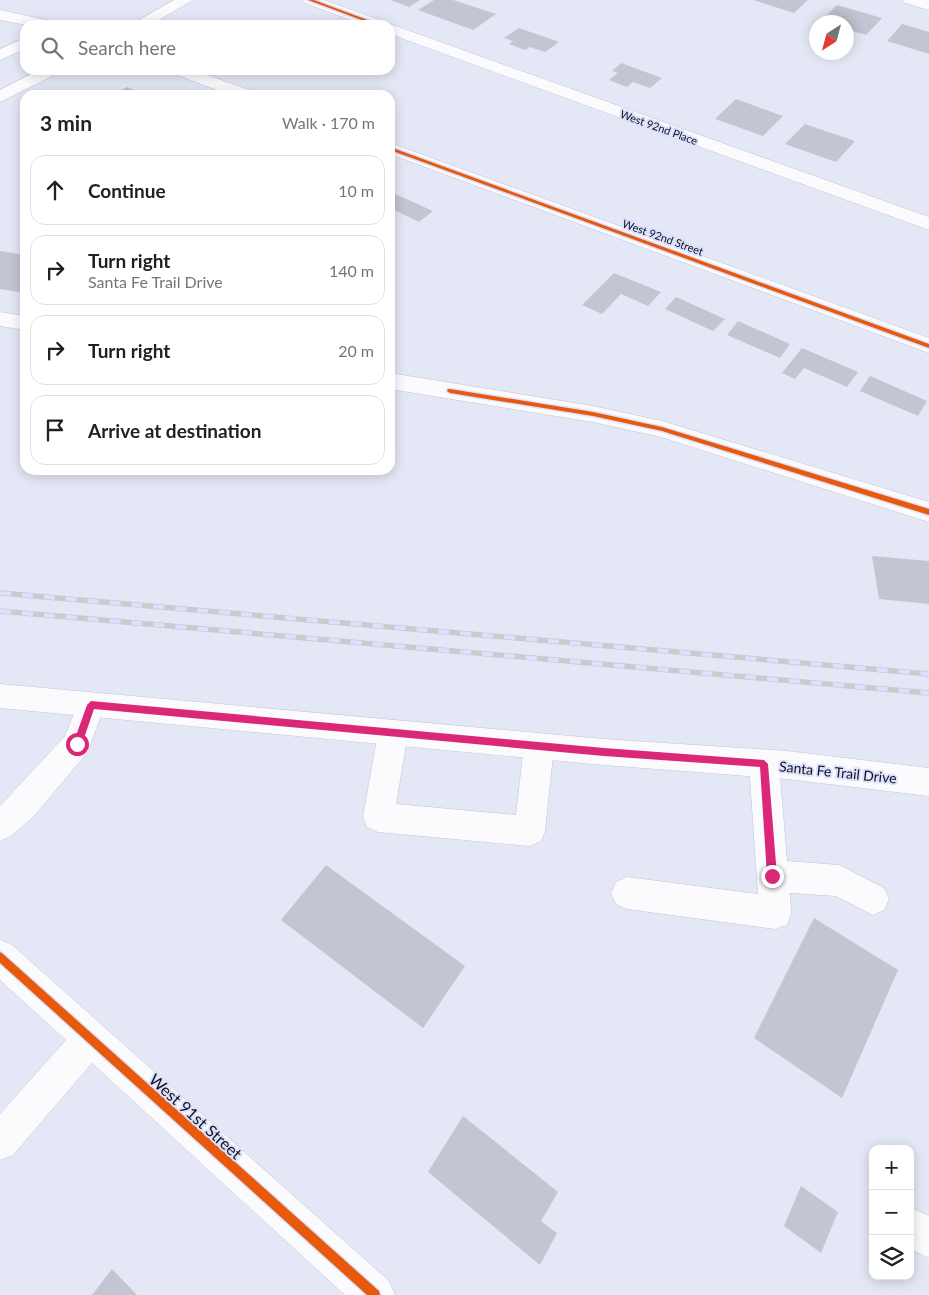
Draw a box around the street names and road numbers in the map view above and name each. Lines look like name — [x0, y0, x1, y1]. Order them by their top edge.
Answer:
street label: West 92nd Place — [618, 107, 700, 147]
street label: West 92nd Street — [621, 216, 705, 258]
street label: Santa Fe Trail Drive — [778, 757, 898, 787]
street label: West 91st Street — [146, 1069, 247, 1163]

